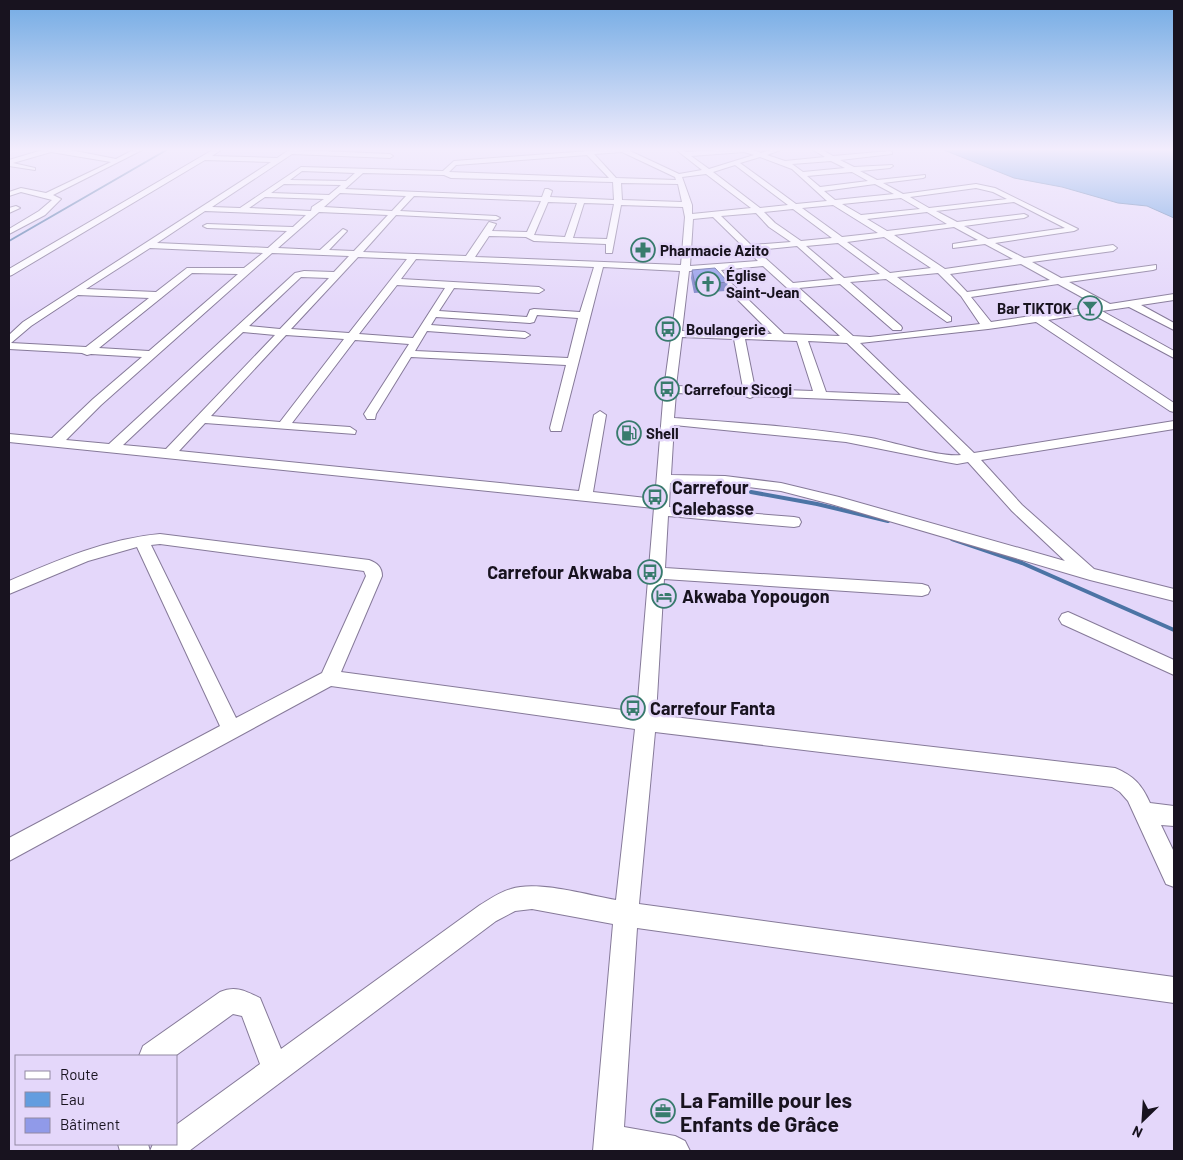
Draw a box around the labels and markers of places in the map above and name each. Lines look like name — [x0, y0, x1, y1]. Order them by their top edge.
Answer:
pharmacy icon: Pharmacie Azito — [630, 237, 656, 263]
place label: Pharmacie Azito — [660, 241, 769, 259]
place label: Église Saint-Jean — [726, 266, 800, 301]
church icon: Église Saint-Jean — [695, 271, 721, 297]
bar icon: Bar TIKTOK — [1077, 295, 1103, 321]
place label: Bar TIKTOK — [997, 299, 1073, 317]
bus stop icon: Boulangerie — [655, 316, 681, 342]
place label: Boulangerie — [686, 320, 766, 338]
bus stop icon: Carrefour Sicogi — [654, 376, 680, 402]
place label: Carrefour Sicogi — [684, 380, 792, 398]
fuel station icon: Shell — [616, 420, 642, 446]
place label: Shell — [646, 424, 679, 442]
place label: Carrefour Calebasse — [672, 476, 754, 519]
bus stop icon: Carrefour Calebasse — [642, 484, 668, 510]
bus stop icon: Carrefour Akwaba — [637, 559, 663, 585]
place label: Carrefour Akwaba — [487, 561, 632, 583]
hotel icon: Akwaba Yopougon — [651, 583, 677, 609]
place label: Akwaba Yopougon — [682, 585, 830, 607]
bus stop icon: Carrefour Fanta — [620, 695, 646, 721]
place label: Carrefour Fanta — [650, 697, 775, 719]
place label: La Famille pour les Enfants de Grâce — [680, 1087, 852, 1136]
office icon: La Famille pour les Enfants de Grâce — [650, 1098, 676, 1124]

